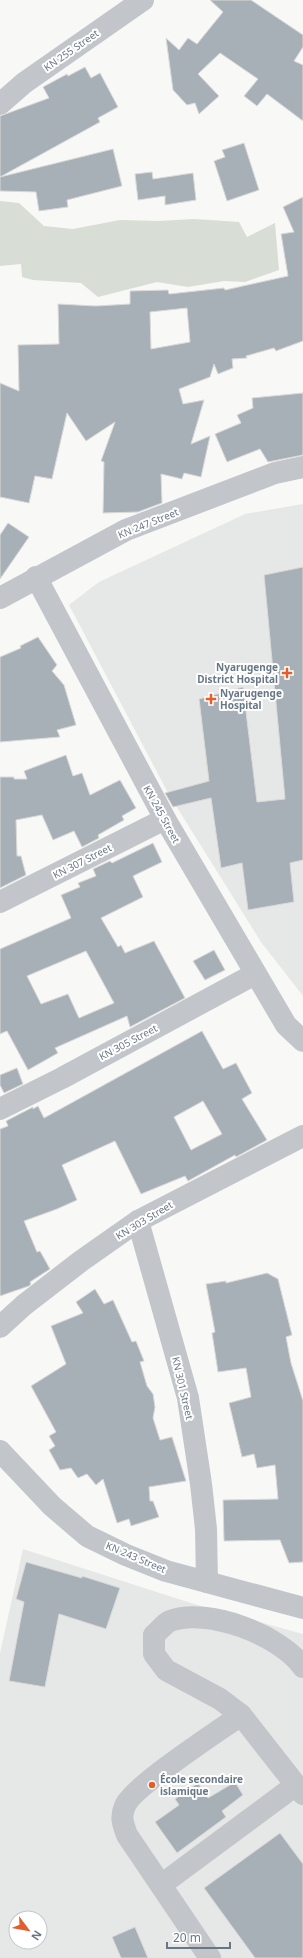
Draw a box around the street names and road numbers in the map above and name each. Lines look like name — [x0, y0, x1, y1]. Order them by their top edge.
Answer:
street label: KN 255 Street — [41, 26, 102, 74]
street label: KN 247 Street — [116, 504, 181, 541]
street label: KN 245 Street — [140, 783, 184, 846]
street label: KN 307 Street — [50, 840, 114, 882]
street label: KN 305 Street — [96, 1021, 160, 1063]
street label: KN 303 Street — [113, 1197, 175, 1243]
street label: KN 301 Street — [169, 1355, 197, 1421]
street label: KN 243 Street — [104, 1538, 169, 1576]

